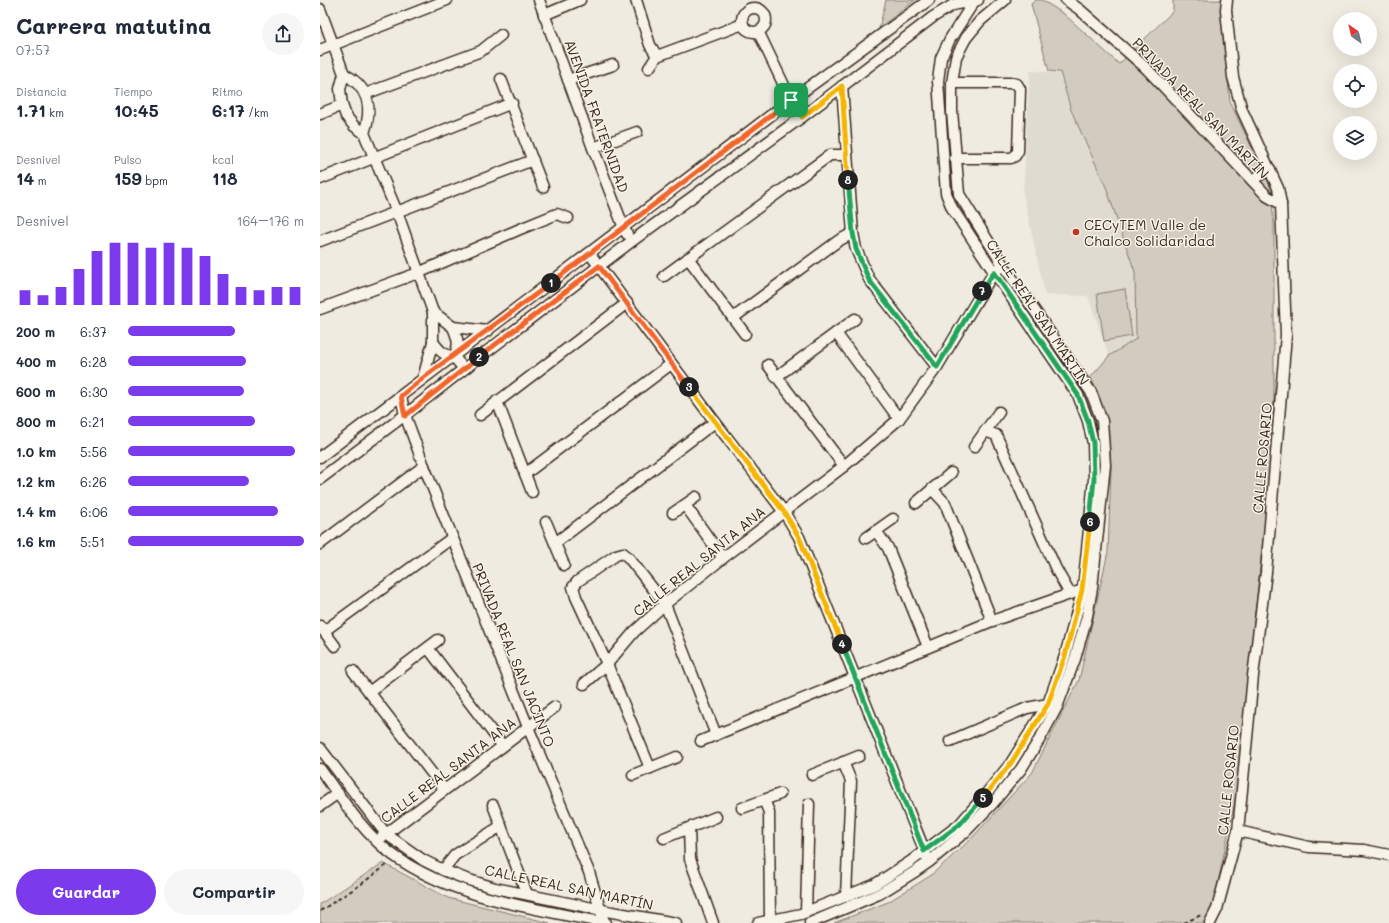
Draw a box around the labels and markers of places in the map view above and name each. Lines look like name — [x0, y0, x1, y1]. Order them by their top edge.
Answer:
pin — [774, 83, 808, 117]
pin: 8 — [838, 170, 858, 190]
place label: CECyTEM Valle de Chalco Solidaridad — [1084, 215, 1215, 250]
marker: CECyTEM Valle de Chalco Solidaridad — [1071, 227, 1081, 237]
pin: 1 — [541, 273, 561, 293]
pin: 7 — [972, 281, 992, 301]
pin: 2 — [469, 347, 489, 367]
pin: 3 — [679, 377, 699, 397]
pin: 6 — [1080, 512, 1100, 532]
pin: 4 — [832, 634, 852, 654]
pin: 5 — [973, 788, 993, 808]

